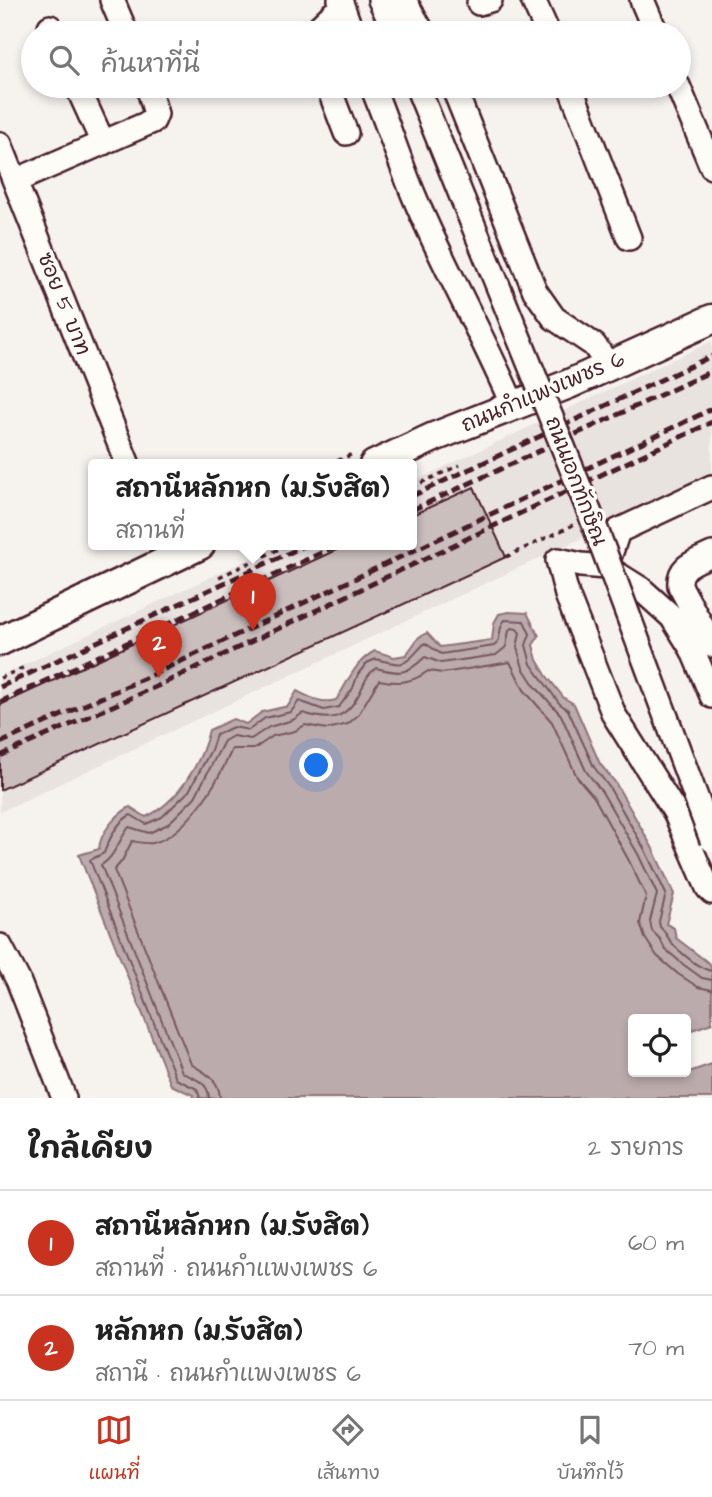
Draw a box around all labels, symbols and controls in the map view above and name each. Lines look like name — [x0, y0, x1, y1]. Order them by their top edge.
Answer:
search box — [21, 21, 691, 98]
icon: search — [45, 41, 83, 79]
text: ค้นหาที่นี่ — [101, 46, 200, 82]
street label: ซอย 5 บาท — [30, 248, 98, 360]
street label: ถนนกำแพงเพชร 6 — [457, 345, 629, 439]
street label: ถนนเอกทักษิณ — [538, 412, 614, 550]
popup — [88, 459, 417, 550]
text: สถานีหลักหก (ม.รังสิต) — [116, 471, 389, 507]
text: สถานที่ — [116, 515, 185, 547]
pin: 1 — [230, 573, 276, 631]
pin: 2 — [136, 620, 182, 678]
your location — [299, 748, 333, 782]
map controls — [628, 1014, 691, 1077]
button: locate — [628, 1014, 691, 1077]
text: ใกล้เคียง — [28, 1128, 153, 1170]
text: 2 รายการ — [588, 1132, 684, 1164]
text: สถานีหลักหก (ม.รังสิต) — [95, 1209, 369, 1245]
text: 1 — [50, 1227, 52, 1259]
text: 60 m — [628, 1227, 684, 1259]
text: สถานที่ · ถนนกำแพงเพชร 6 — [95, 1253, 378, 1285]
text: หลักหก (ม.รังสิต) — [95, 1314, 302, 1350]
text: 2 — [44, 1332, 58, 1364]
text: 70 m — [628, 1332, 684, 1364]
text: สถานี · ถนนกำแพงเพชร 6 — [95, 1358, 361, 1390]
tab: แผนที่ — [89, 1411, 140, 1487]
tab: เส้นทาง — [317, 1411, 380, 1487]
tab: บันทึกไว้ — [557, 1411, 623, 1487]

